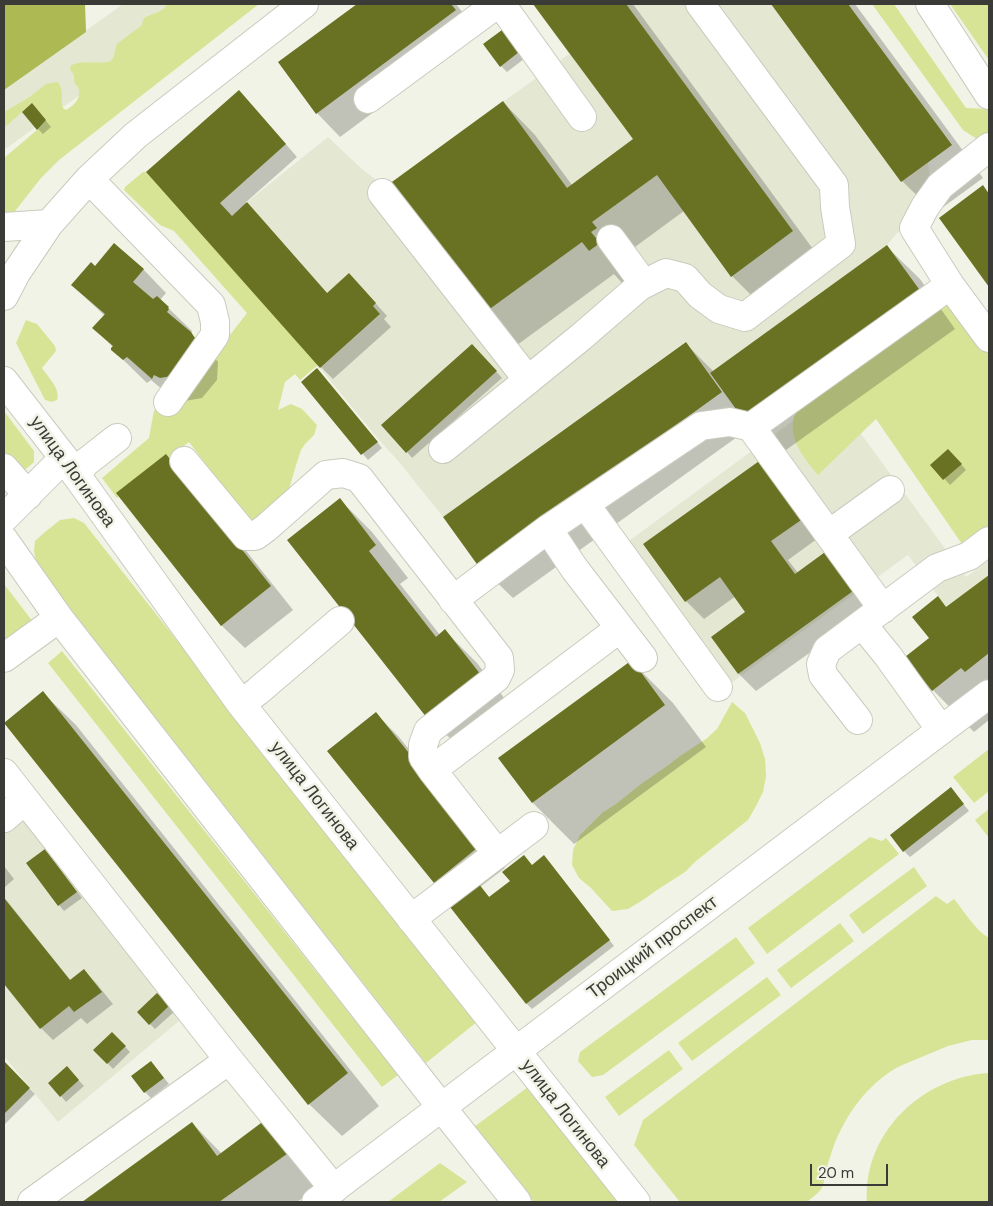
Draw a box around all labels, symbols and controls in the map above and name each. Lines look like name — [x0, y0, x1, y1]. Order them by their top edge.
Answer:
street label: улица Логинова — [24, 412, 120, 532]
street label: улица Логинова — [265, 737, 363, 855]
street label: Троицкий проспект — [583, 892, 723, 1004]
street label: улица Логинова — [516, 1055, 614, 1173]
scale bar — [813, 1154, 890, 1186]
text: 20 m — [818, 1163, 854, 1183]

